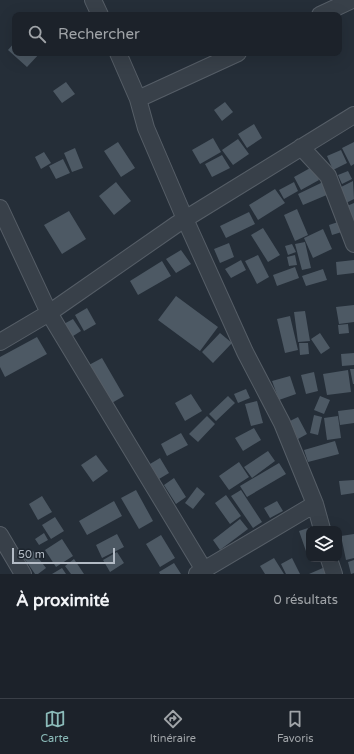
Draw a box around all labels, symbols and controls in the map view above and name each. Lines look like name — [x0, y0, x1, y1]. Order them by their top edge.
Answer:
search box — [12, 12, 342, 56]
icon: search — [26, 23, 48, 45]
text: Rechercher — [58, 25, 140, 43]
map controls — [306, 526, 342, 562]
button: layers — [306, 526, 342, 562]
scale bar — [12, 546, 115, 565]
text: 50 m — [18, 548, 45, 561]
text: À proximité — [16, 590, 109, 611]
text: 0 résultats — [274, 592, 338, 608]
tab: Carte — [40, 708, 69, 745]
tab: Itinéraire — [150, 708, 196, 745]
tab: Favoris — [277, 708, 314, 745]

